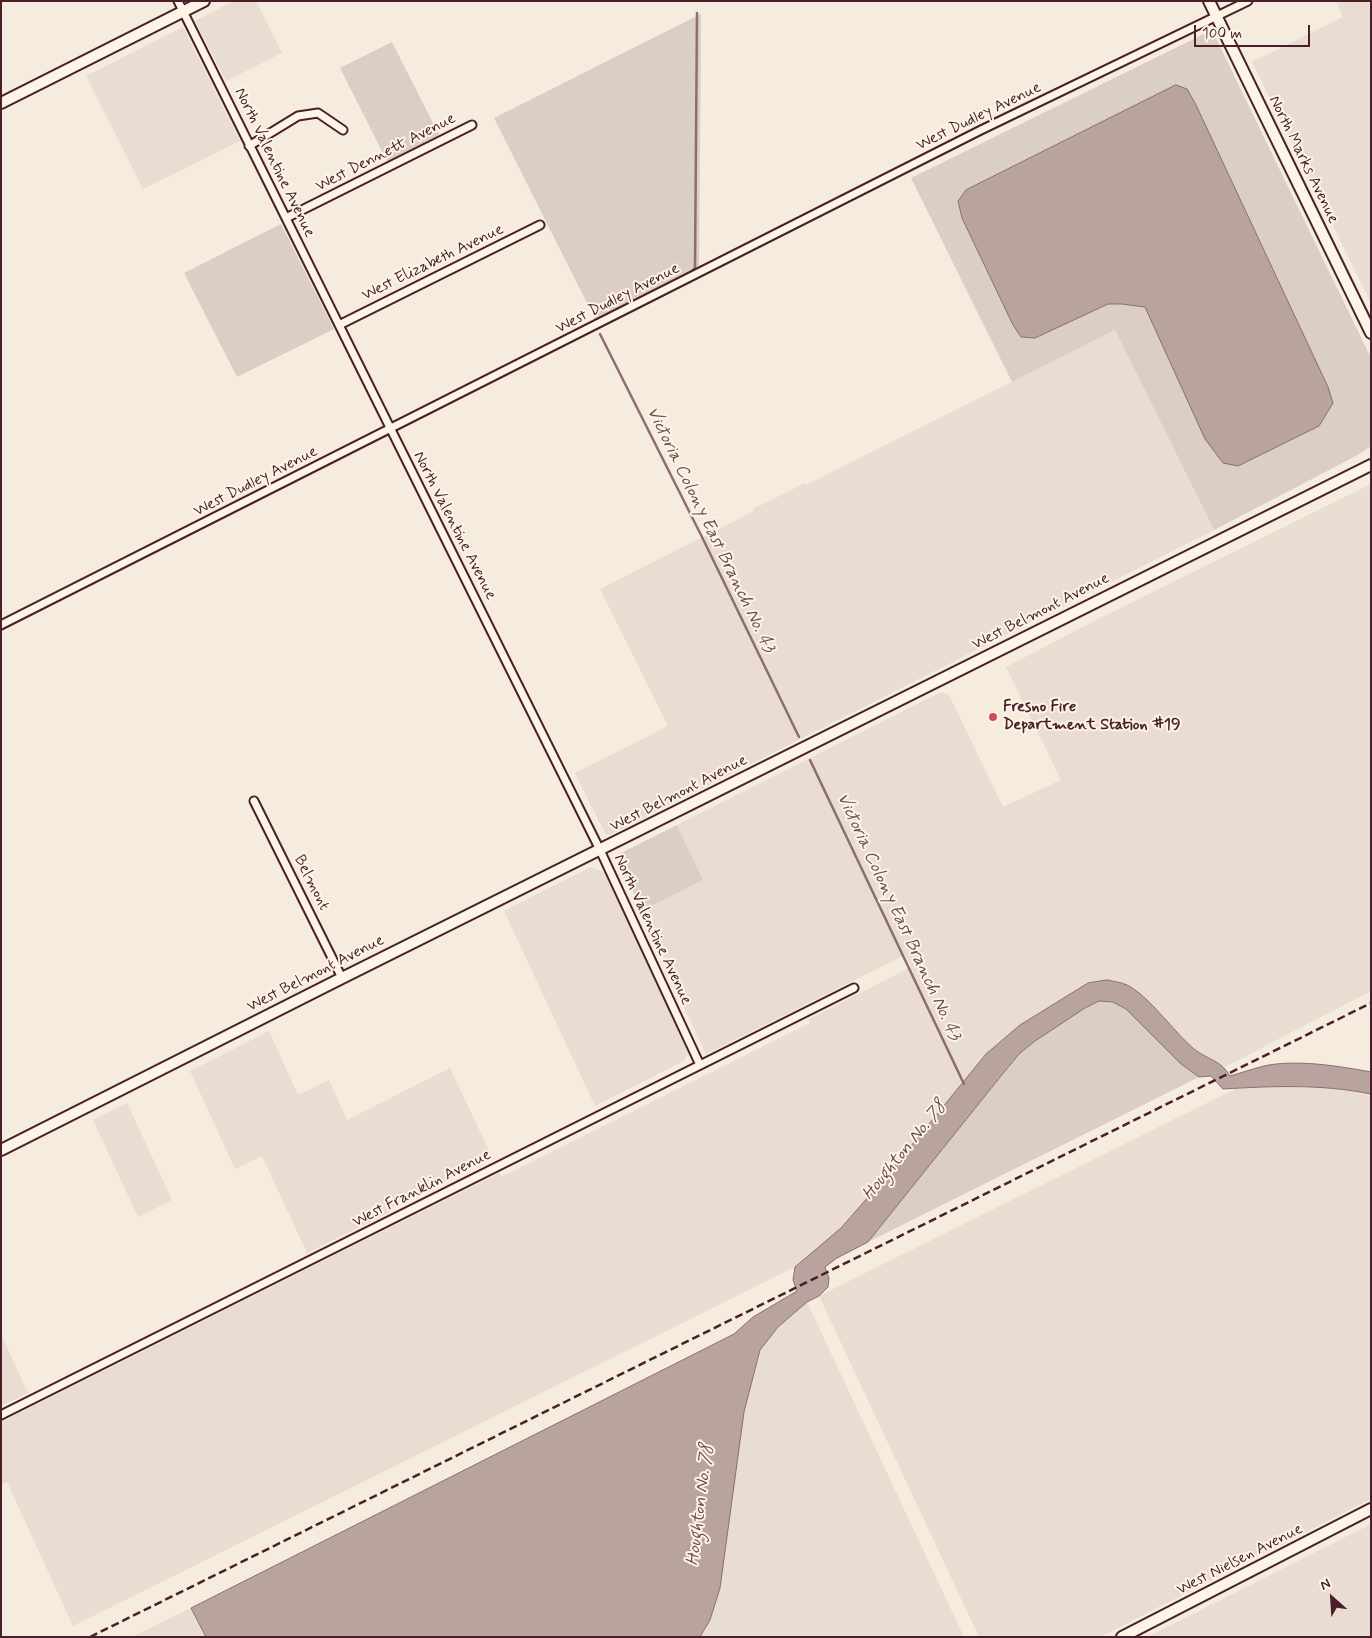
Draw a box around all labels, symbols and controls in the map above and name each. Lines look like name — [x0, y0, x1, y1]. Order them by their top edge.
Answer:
scale bar — [1197, 15, 1313, 47]
text: 100 m — [1202, 24, 1242, 44]
street label: West Dudley Avenue — [914, 78, 1044, 156]
street label: North Valentine Avenue — [229, 85, 319, 241]
street label: North Marks Avenue — [1264, 93, 1342, 227]
street label: West Dennett Avenue — [313, 109, 459, 197]
street label: West Elizabeth Avenue — [359, 220, 507, 306]
street label: West Dudley Avenue — [553, 260, 683, 338]
water label: Victoria Colony East Branch No. 43 — [641, 404, 779, 656]
street label: West Dudley Avenue — [191, 443, 321, 521]
street label: North Valentine Avenue — [408, 449, 500, 603]
street label: West Belmont Avenue — [969, 569, 1113, 655]
place label: Fresno Fire Department Station #19 — [1003, 698, 1180, 736]
marker: Fresno Fire Department Station #19 — [987, 711, 999, 723]
street label: West Belmont Avenue — [607, 751, 751, 837]
water label: Victoria Colony East Branch No. 43 — [831, 790, 965, 1044]
street label: Belmont — [289, 852, 333, 914]
street label: North Valentine Avenue — [609, 852, 695, 1008]
street label: West Belmont Avenue — [244, 931, 388, 1017]
water label: Houghton No. 78 — [858, 1097, 952, 1205]
street label: West Franklin Avenue — [350, 1146, 494, 1232]
water label: Houghton No. 78 — [683, 1443, 719, 1567]
street label: West Nielsen Avenue — [1174, 1520, 1306, 1600]
north arrow — [1307, 1573, 1357, 1623]
text: N — [1317, 1574, 1334, 1595]

